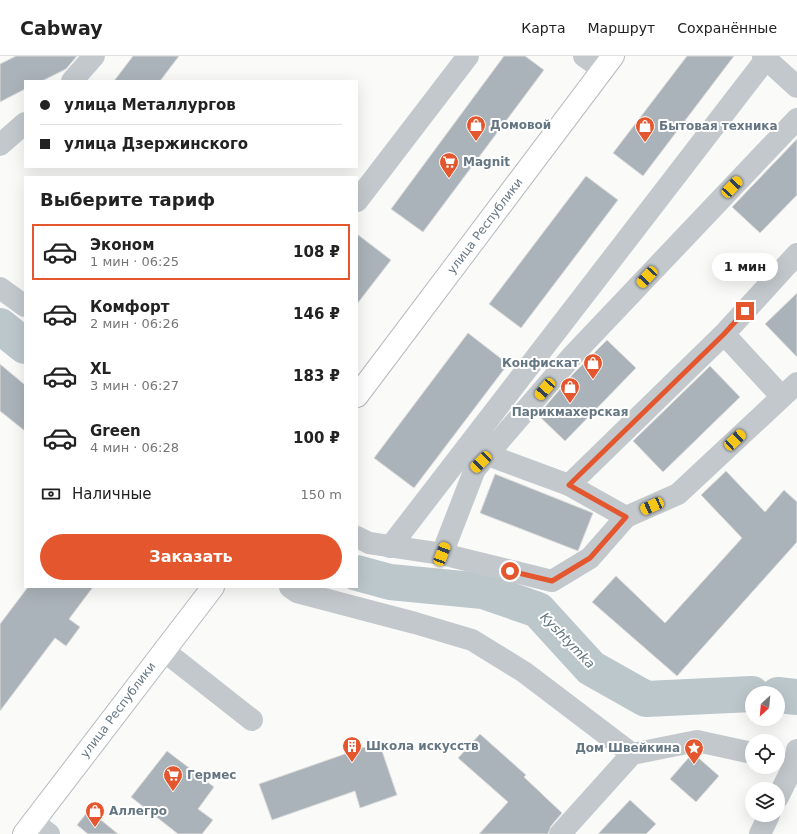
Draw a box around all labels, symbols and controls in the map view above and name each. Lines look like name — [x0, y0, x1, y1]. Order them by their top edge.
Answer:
text: Cabway — [20, 17, 103, 39]
text: Карта — [521, 20, 565, 36]
text: Маршрут — [587, 20, 655, 36]
text: Сохранённые — [677, 20, 777, 36]
text: улица Металлургов — [64, 96, 236, 114]
shop icon: Домовой — [465, 114, 487, 142]
shop icon: Бытовая техника — [634, 115, 656, 143]
place label: Домовой — [490, 118, 551, 132]
place label: Бытовая техника — [659, 119, 778, 133]
text: улица Дзержинского — [64, 135, 248, 153]
supermarket icon: Magnit — [438, 151, 460, 179]
place label: Magnit — [463, 155, 510, 169]
car — [719, 174, 745, 200]
street label: улица Республики — [445, 175, 525, 277]
text: Выберите тариф — [40, 189, 215, 210]
icon: car — [42, 234, 78, 270]
text: Эконом — [90, 236, 154, 254]
text: 108 ₽ — [293, 243, 340, 261]
callout: 1 мин — [712, 253, 778, 281]
text: 1 мин · 06:25 — [90, 254, 179, 269]
text: 1 мин — [724, 259, 766, 274]
car — [634, 264, 660, 290]
icon: car — [42, 296, 78, 332]
text: Комфорт — [90, 298, 169, 316]
route end — [736, 302, 754, 320]
text: 146 ₽ — [293, 305, 340, 323]
text: 2 мин · 06:26 — [90, 316, 179, 331]
shop icon: Конфискат — [582, 352, 604, 380]
place label: Конфискат — [502, 356, 579, 370]
icon: car — [42, 358, 78, 394]
text: XL — [90, 360, 111, 378]
text: 183 ₽ — [293, 367, 340, 385]
car — [533, 376, 557, 402]
shop icon: Парикмахерская — [559, 376, 581, 404]
text: 3 мин · 06:27 — [90, 378, 179, 393]
place label: Парикмахерская — [512, 405, 628, 419]
icon: car — [42, 420, 78, 456]
text: Green — [90, 422, 141, 440]
car — [722, 427, 748, 453]
text: 100 ₽ — [293, 429, 340, 447]
text: 4 мин · 06:28 — [90, 440, 179, 455]
car — [468, 449, 494, 475]
icon: cash — [40, 483, 62, 505]
text: Наличные — [72, 485, 152, 503]
text: 150 m — [300, 487, 342, 502]
car — [639, 496, 665, 516]
button: Заказать — [40, 534, 342, 580]
car — [432, 541, 452, 567]
route start — [501, 562, 519, 580]
water label: Kyshtymka — [537, 609, 598, 671]
street label: улица Республики — [78, 659, 158, 761]
north arrow — [745, 686, 785, 726]
map controls — [745, 686, 785, 822]
button: locate — [745, 734, 785, 774]
building icon: Школа искусств — [341, 735, 363, 763]
place icon: Дом Швейкина — [683, 737, 705, 765]
place label: Школа искусств — [366, 739, 479, 753]
place label: Дом Швейкина — [575, 741, 680, 755]
supermarket icon: Гермес — [162, 764, 184, 792]
place label: Гермес — [187, 768, 236, 782]
button: layers — [745, 782, 785, 822]
shop icon: Аллегро — [84, 800, 106, 828]
place label: Аллегро — [109, 804, 167, 818]

